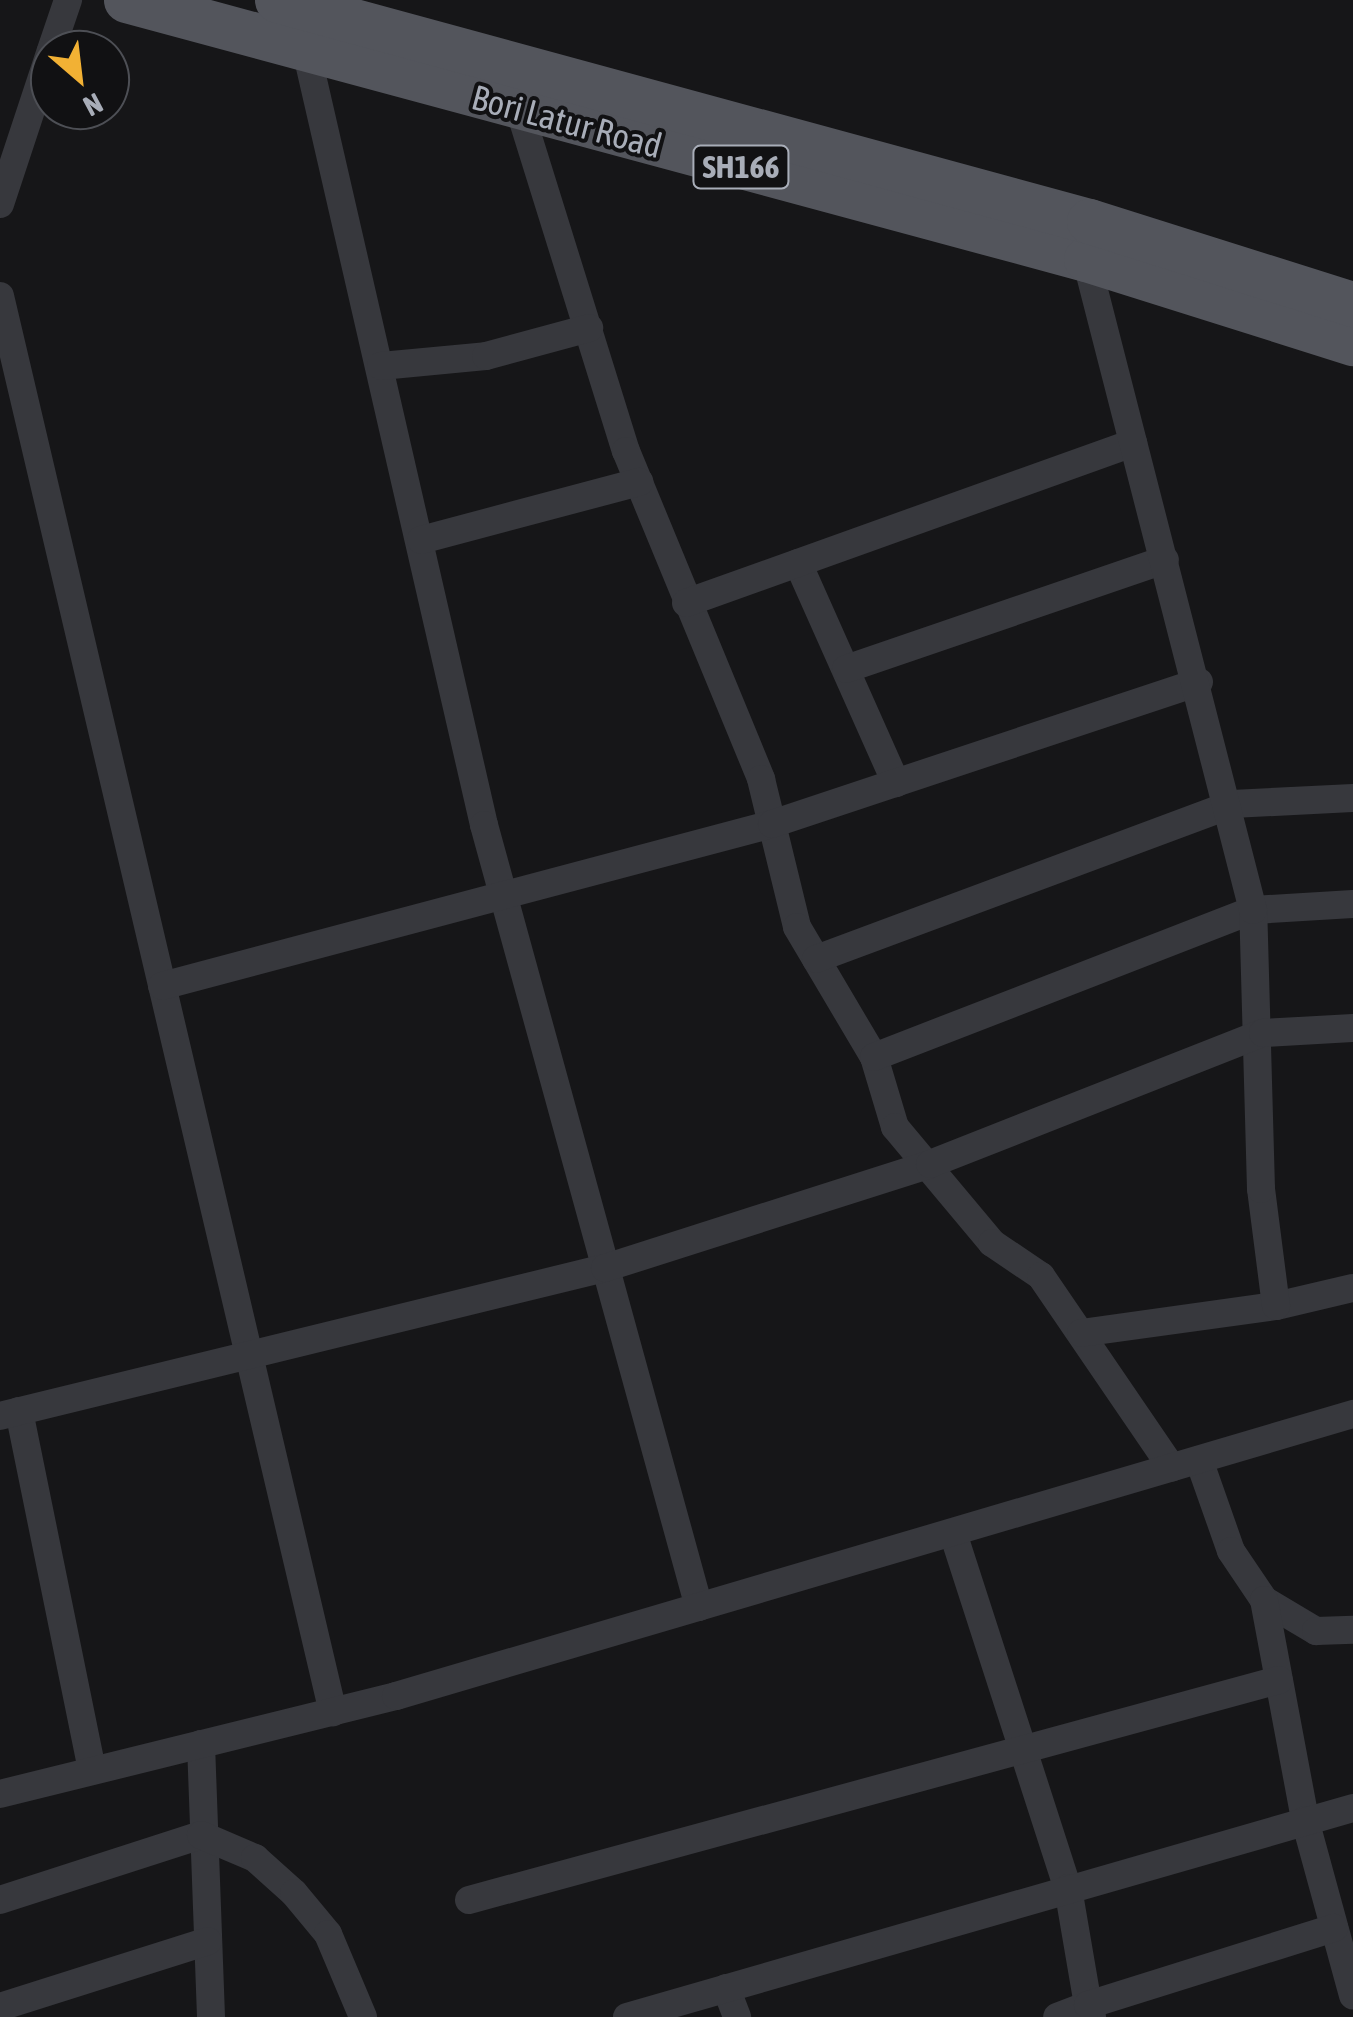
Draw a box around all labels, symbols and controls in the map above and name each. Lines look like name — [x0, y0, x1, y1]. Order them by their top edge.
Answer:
north arrow — [30, 30, 130, 130]
street label: Bori Latur Road — [467, 75, 667, 167]
text: N — [78, 87, 108, 123]
road number: SH166 — [691, 140, 791, 194]

